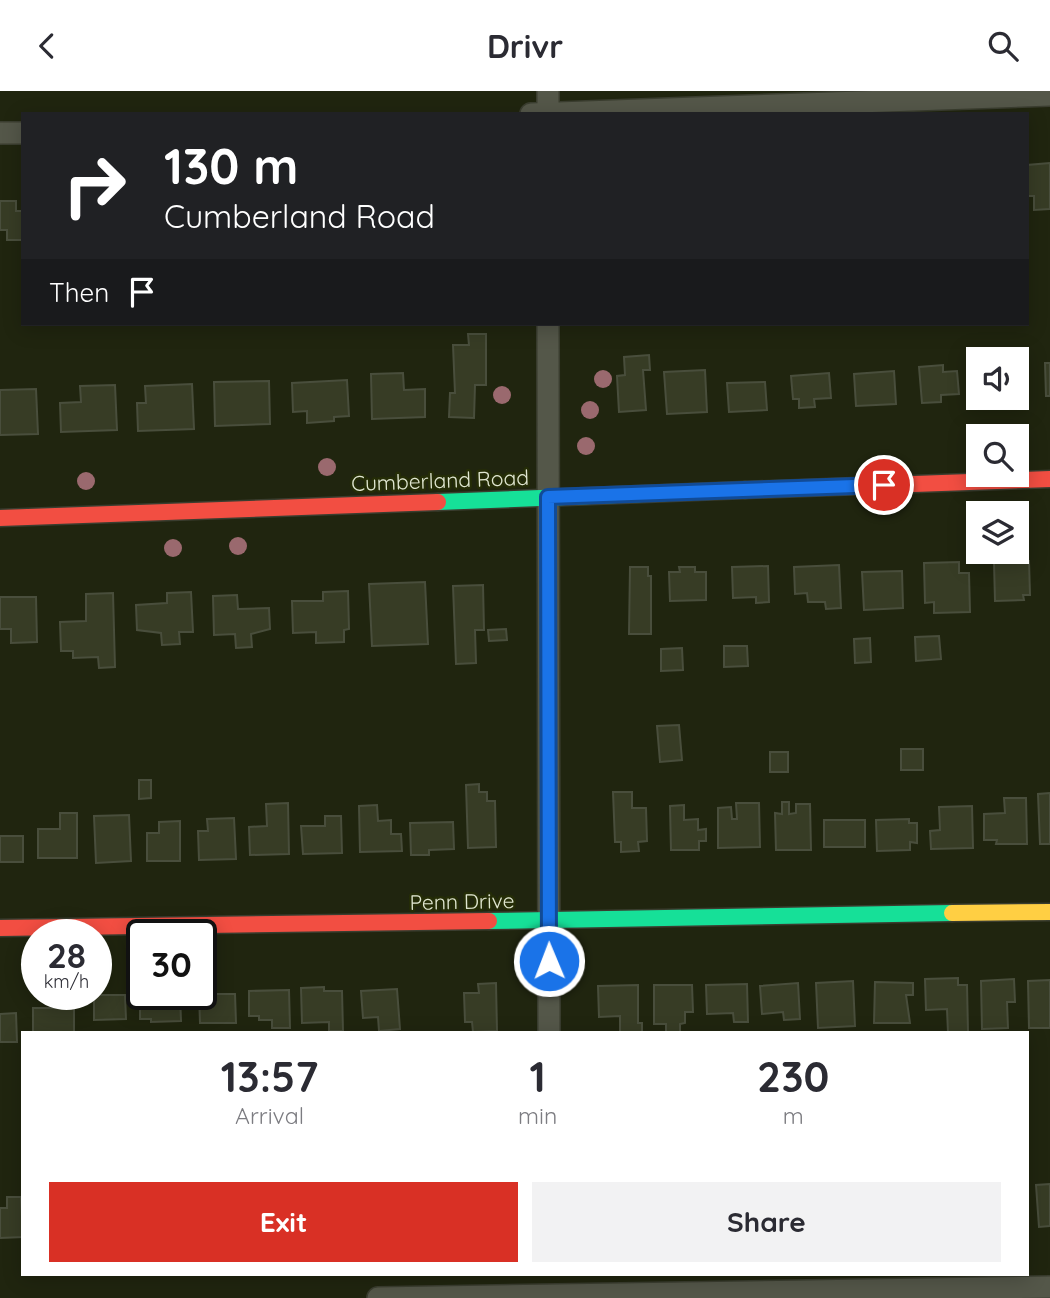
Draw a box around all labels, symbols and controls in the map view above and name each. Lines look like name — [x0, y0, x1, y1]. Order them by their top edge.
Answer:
text: Drivr — [487, 26, 563, 66]
icon: back — [28, 27, 66, 65]
icon: search — [984, 27, 1022, 65]
text: 130 m — [164, 135, 298, 196]
icon: right — [49, 140, 140, 231]
text: Cumberland Road — [164, 196, 435, 236]
icon: arrive — [123, 273, 161, 311]
text: Then — [49, 276, 109, 309]
map controls — [966, 347, 1029, 564]
button: sound — [966, 347, 1029, 410]
button: search — [966, 424, 1029, 487]
pin — [854, 455, 914, 515]
street label: Cumberland Road — [351, 464, 529, 496]
icon: arrive — [865, 466, 903, 504]
button: layers — [966, 501, 1029, 564]
street label: Penn Drive — [409, 887, 515, 915]
speed limit sign: 30 — [126, 919, 217, 1010]
position arrow — [512, 924, 586, 998]
text: 28 — [47, 933, 86, 977]
text: km/h — [44, 970, 89, 993]
text: 13:57 — [221, 1050, 318, 1103]
text: 1 — [530, 1050, 546, 1103]
text: 230 — [757, 1050, 829, 1103]
text: Arrival — [235, 1101, 304, 1130]
text: min — [518, 1101, 557, 1130]
text: m — [783, 1101, 804, 1130]
button: Exit — [49, 1182, 518, 1262]
button: Share — [532, 1182, 1001, 1262]

